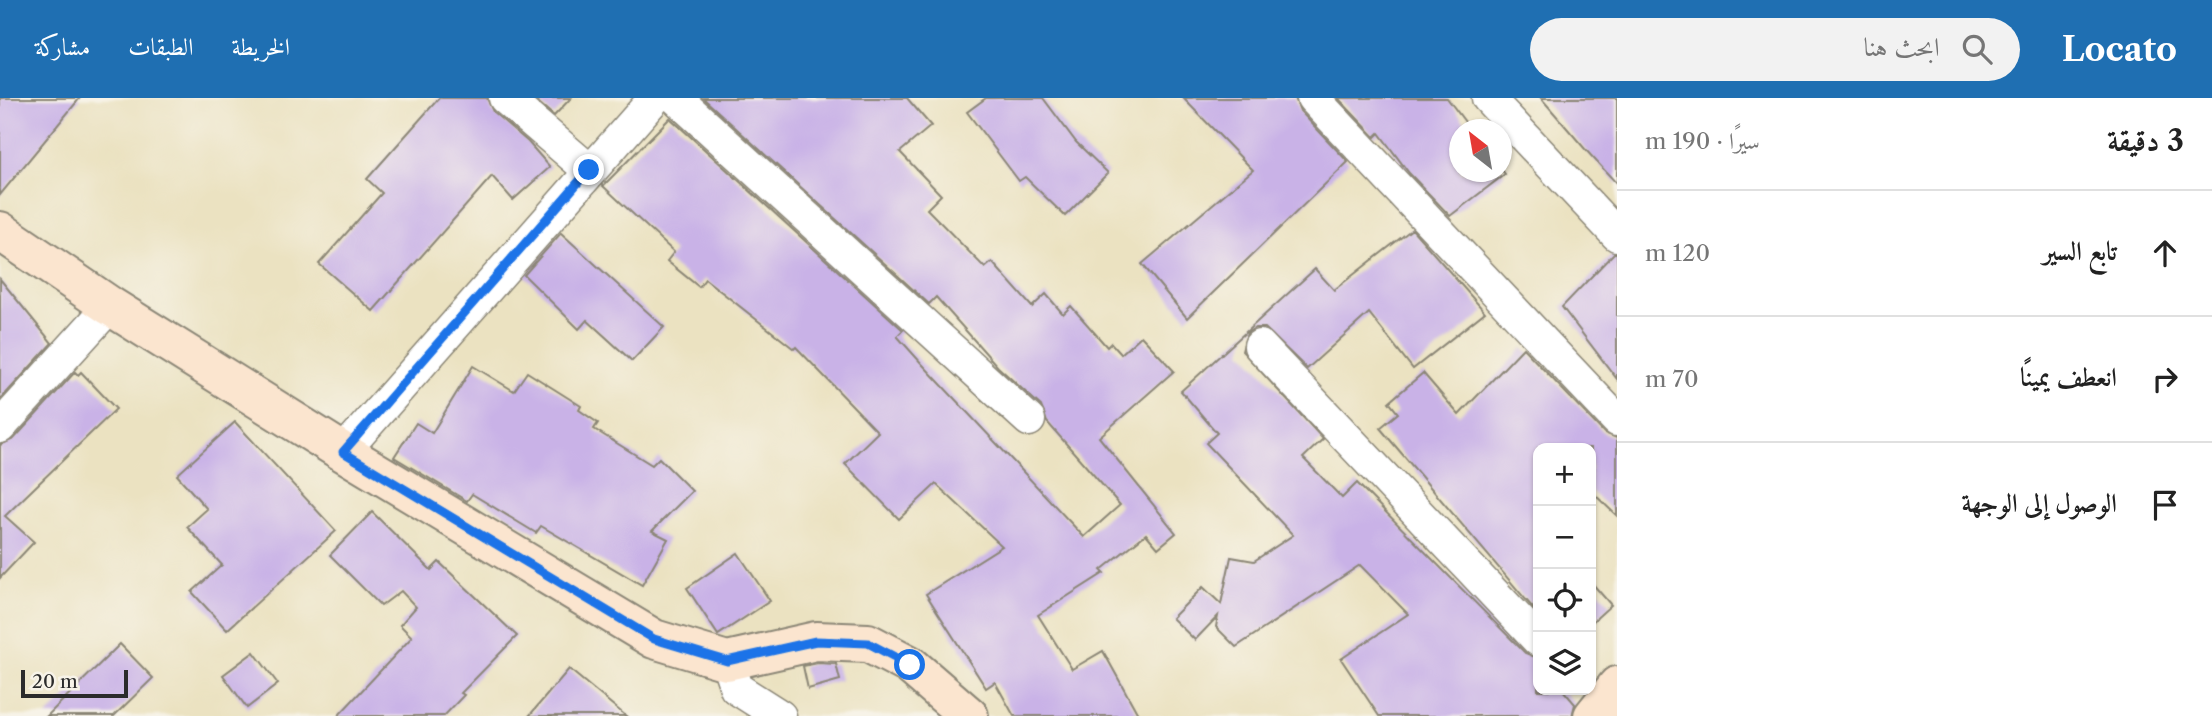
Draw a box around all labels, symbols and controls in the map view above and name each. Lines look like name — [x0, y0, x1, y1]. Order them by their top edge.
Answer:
search box — [1530, 18, 2020, 81]
text: Locato — [2062, 29, 2177, 70]
icon: search — [1958, 30, 1996, 68]
text: ابحث هنا — [1863, 31, 1940, 63]
text: مشاركة — [35, 32, 90, 61]
text: الطبقات — [128, 32, 194, 61]
text: الخريطة — [232, 32, 290, 61]
north arrow — [1449, 119, 1512, 182]
text: 3 دقيقة — [2107, 122, 2184, 159]
text: سيرًا · 190 m — [1645, 127, 1760, 155]
route end — [573, 154, 604, 185]
icon: ahead — [2146, 234, 2184, 272]
text: تابع السير — [2043, 235, 2117, 267]
text: 120 m — [1645, 239, 1710, 267]
icon: right — [2146, 360, 2184, 398]
text: انعطف يمينًا — [2020, 361, 2117, 393]
text: 70 m — [1645, 365, 1698, 393]
map controls — [1533, 443, 1596, 695]
button: + — [1533, 443, 1596, 506]
icon: arrive — [2146, 486, 2184, 524]
text: الوصول إلى الوجهة — [1962, 487, 2117, 519]
button: − — [1533, 506, 1596, 569]
button: locate — [1533, 569, 1596, 632]
button: layers — [1533, 632, 1596, 695]
route start — [894, 649, 925, 680]
scale bar — [21, 667, 128, 699]
text: 20 m — [32, 670, 78, 693]

